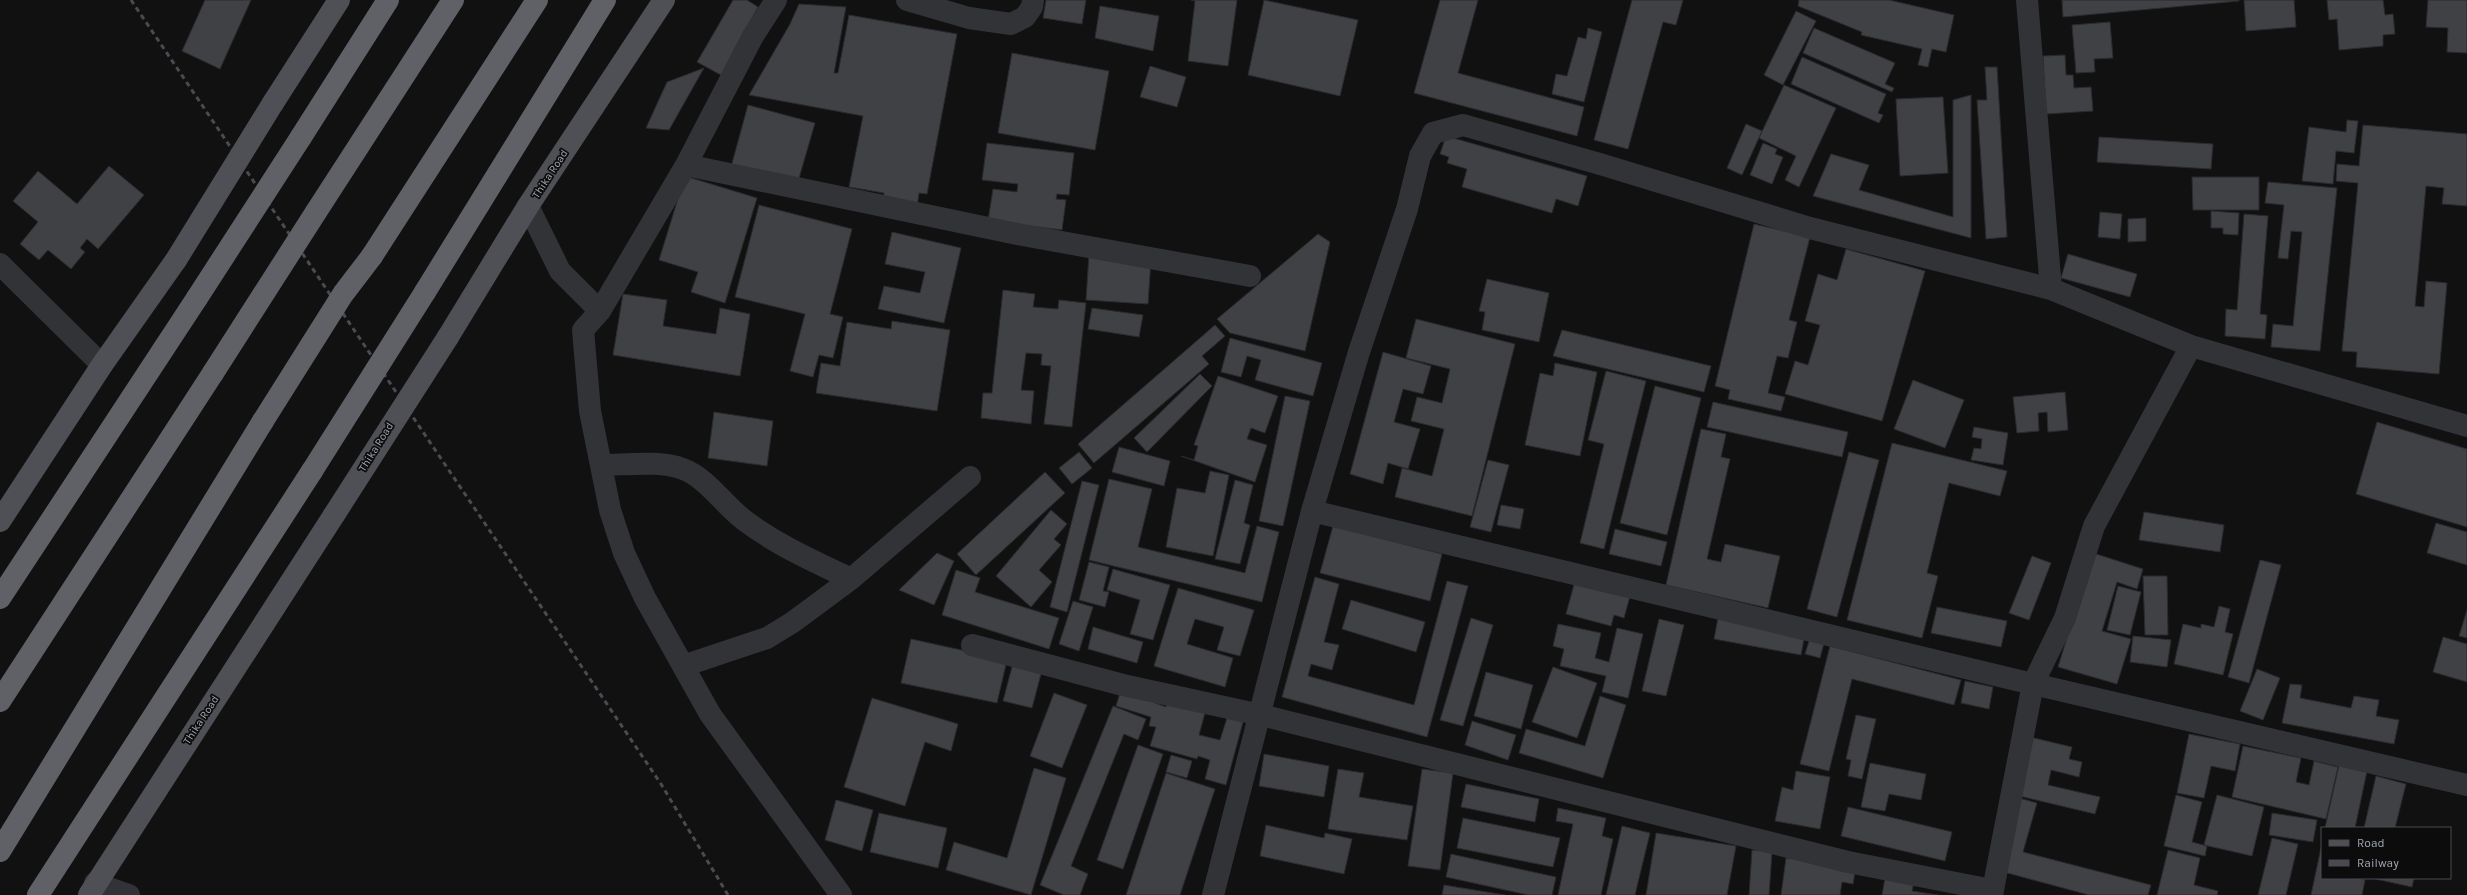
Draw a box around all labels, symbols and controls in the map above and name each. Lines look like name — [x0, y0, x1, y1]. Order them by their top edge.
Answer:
street label: Thika Road — [529, 147, 571, 201]
street label: Thika Road — [356, 420, 396, 474]
street label: Thika Road — [180, 693, 222, 747]
legend — [2321, 827, 2451, 879]
text: Road — [2357, 836, 2385, 850]
text: Railway — [2357, 856, 2399, 870]

